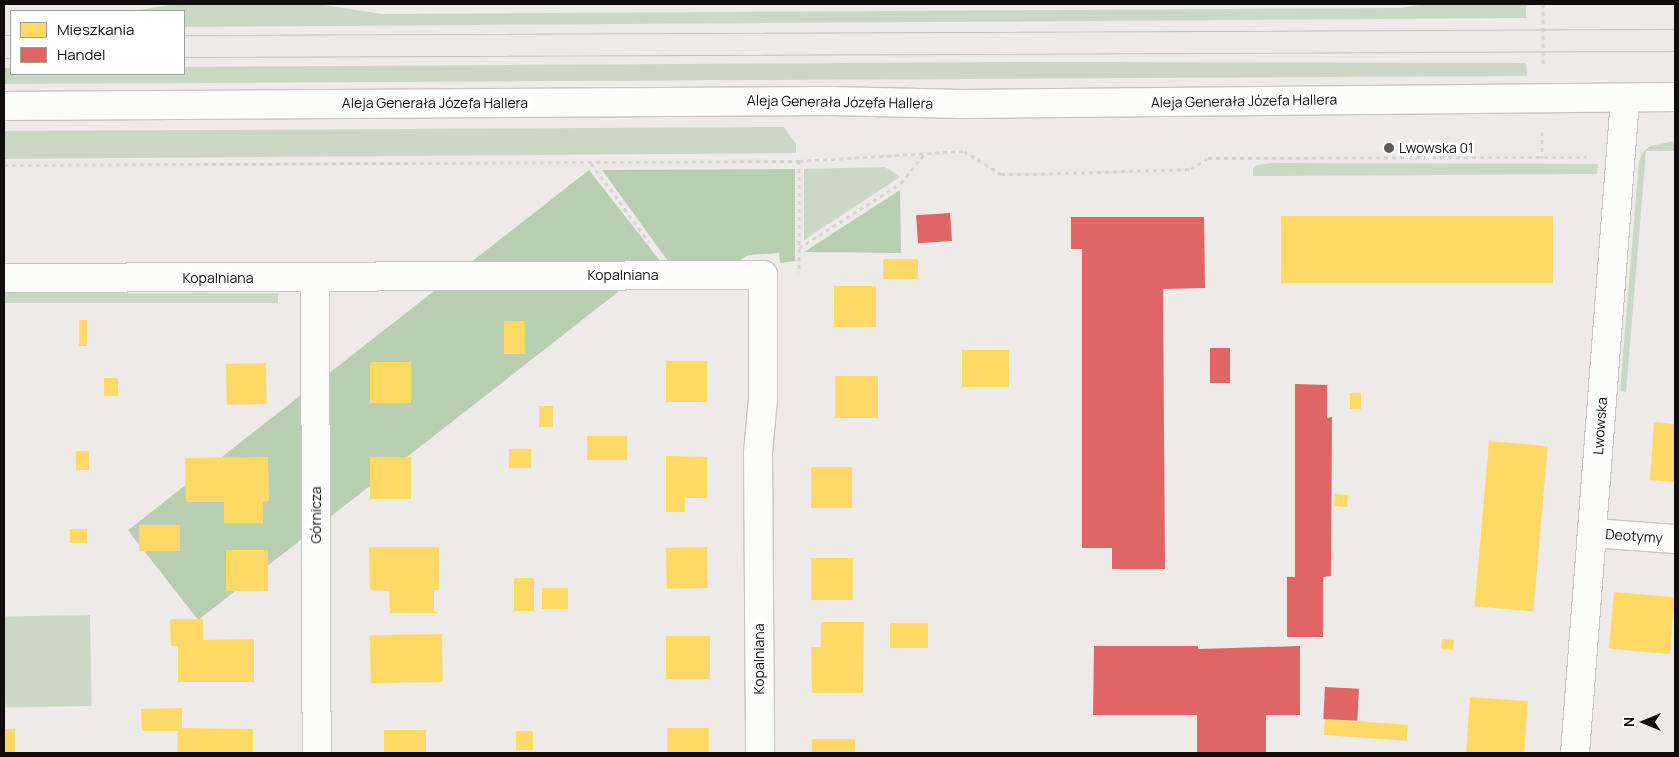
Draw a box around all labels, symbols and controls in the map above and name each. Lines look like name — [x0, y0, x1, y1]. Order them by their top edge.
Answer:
legend — [10, 10, 185, 75]
text: Mieszkania — [57, 19, 134, 40]
text: Handel — [57, 44, 106, 65]
street label: Aleja Generała Józefa Hallera — [1151, 91, 1337, 111]
street label: Aleja Generała Józefa Hallera — [747, 92, 933, 112]
street label: Aleja Generała Józefa Hallera — [342, 95, 528, 111]
place label: Lwowska 01 — [1399, 140, 1473, 156]
marker: Lwowska 01 — [1383, 142, 1395, 154]
street label: Kopalniana — [588, 267, 658, 283]
street label: Kopalniana — [183, 270, 253, 286]
street label: Lwowska — [1590, 397, 1610, 455]
street label: Górnicza — [308, 486, 324, 544]
street label: Deotymy — [1605, 526, 1663, 546]
street label: Kopalniana — [751, 624, 767, 694]
north arrow — [1619, 697, 1669, 747]
text: N — [1619, 717, 1638, 727]

